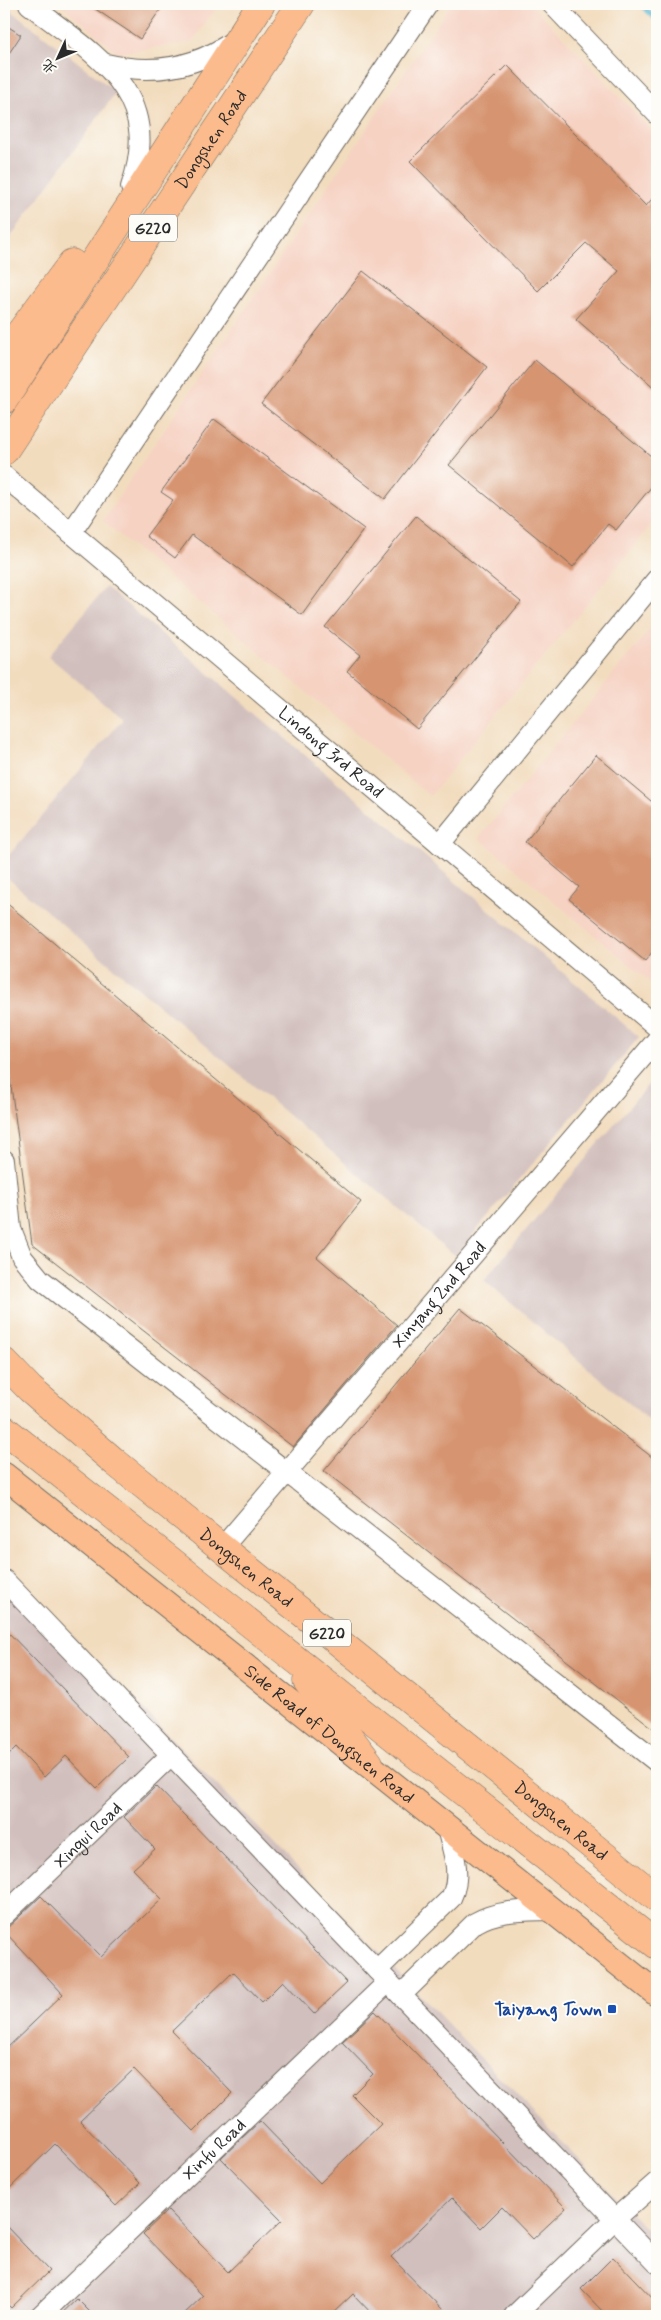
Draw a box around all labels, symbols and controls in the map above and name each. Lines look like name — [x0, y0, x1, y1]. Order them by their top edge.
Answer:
north arrow — [32, 32, 82, 82]
text: 北 — [38, 55, 61, 78]
street label: Dongshen Road — [170, 86, 254, 195]
road number: G220 — [129, 214, 177, 242]
street label: Lindong 3rd Road — [273, 701, 388, 804]
street label: Xinyang 2nd Road — [387, 1237, 492, 1354]
street label: Dongshen Road — [193, 1523, 298, 1614]
road number: G220 — [303, 1620, 351, 1646]
street label: Side Road of Dongshen Road — [239, 1659, 419, 1810]
street label: Dongshen Road — [508, 1776, 613, 1867]
street label: Xingui Road — [49, 1797, 128, 1874]
place label: Taiyang Town — [495, 1998, 602, 2022]
marker: Taiyang Town — [606, 2003, 618, 2015]
street label: Xinfu Road — [178, 2114, 252, 2186]

